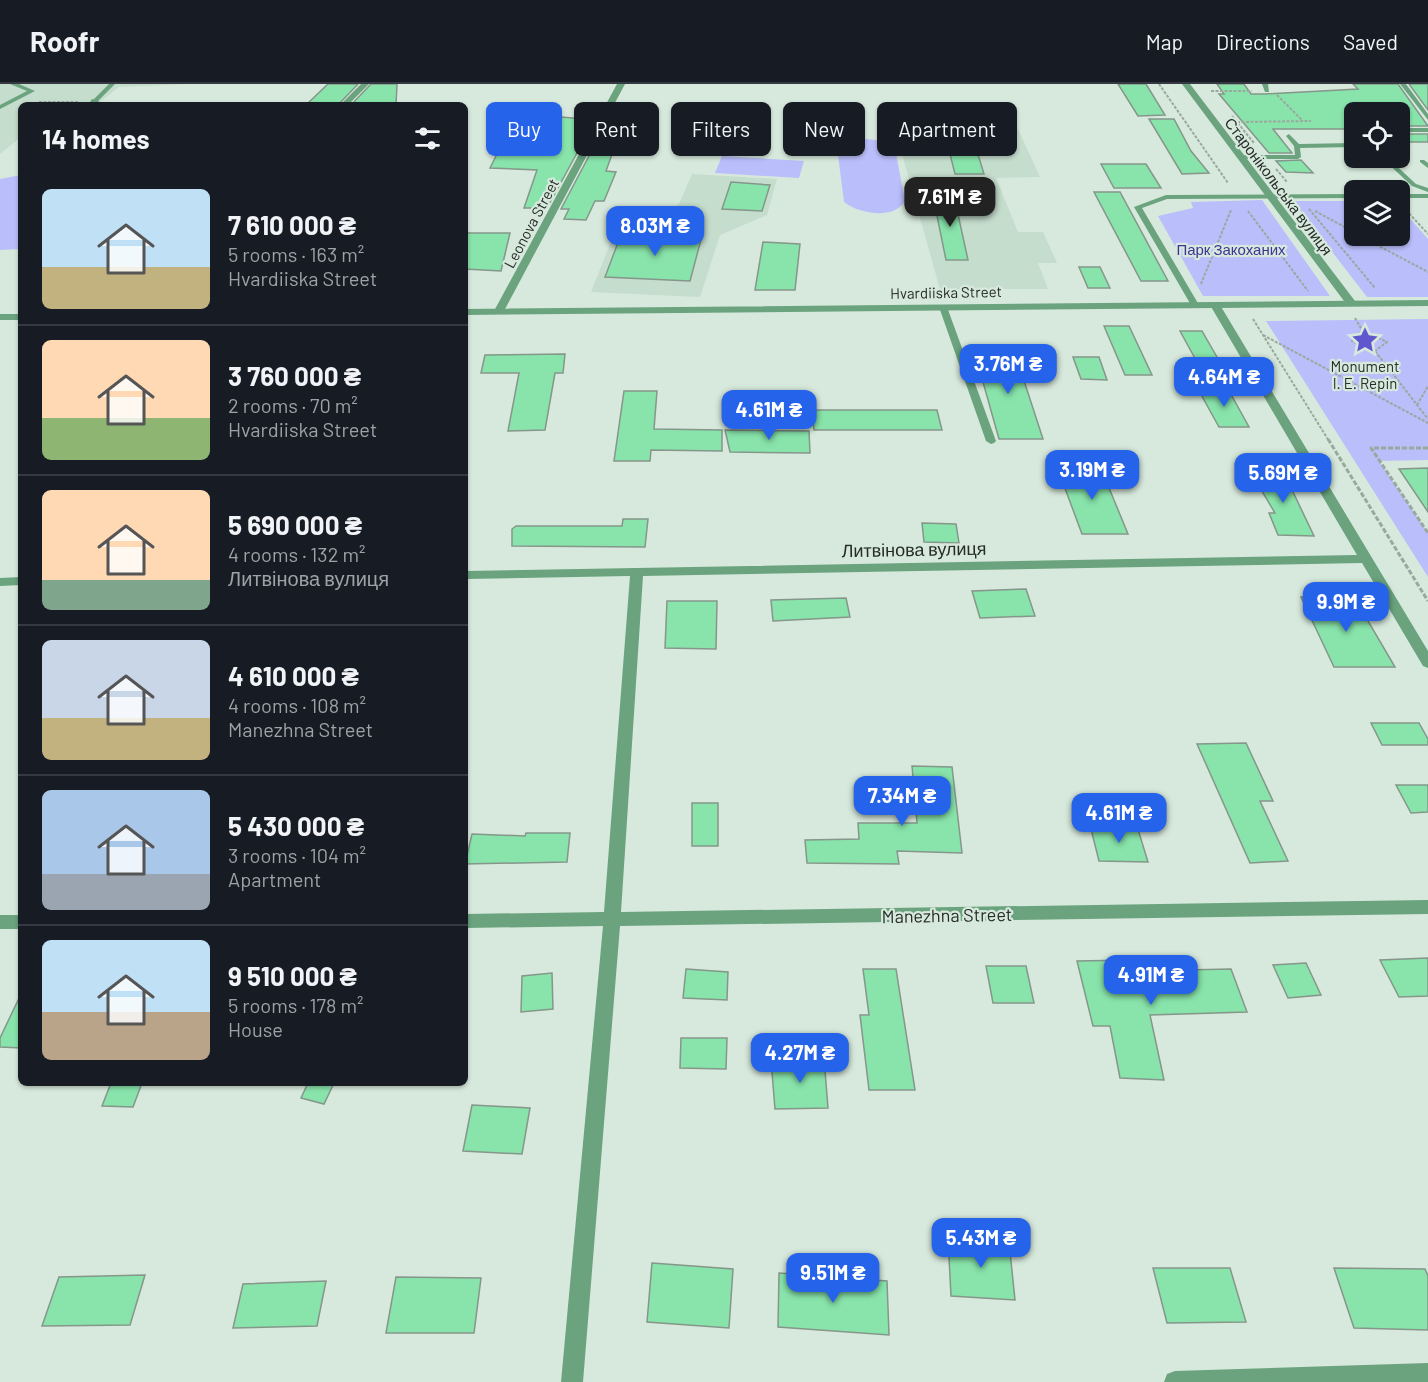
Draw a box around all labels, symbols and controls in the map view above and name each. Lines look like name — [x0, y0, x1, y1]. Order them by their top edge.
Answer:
text: Roofr — [30, 24, 99, 58]
text: Map — [1146, 29, 1183, 54]
text: Directions — [1216, 29, 1310, 54]
text: Saved — [1343, 29, 1398, 54]
chip: Buy — [486, 102, 562, 156]
chip: Rent — [574, 102, 659, 156]
chip: Filters — [671, 102, 771, 156]
chip: New — [783, 102, 865, 156]
chip: Apartment — [877, 102, 1017, 156]
map controls — [1344, 102, 1410, 246]
button: locate — [1344, 102, 1410, 168]
street label: Старонікольська вулиця — [1221, 114, 1337, 258]
icon: filters — [411, 122, 444, 155]
text: 14 homes — [42, 123, 149, 154]
street label: Leonova Street — [500, 175, 562, 271]
pin: 7.61M ₴ — [895, 177, 1005, 228]
button: layers — [1344, 180, 1410, 246]
text: 7.61M ₴ — [918, 184, 982, 208]
pin: 8.03M ₴ — [600, 206, 710, 257]
text: 7 610 000 ₴ — [228, 209, 356, 240]
icon: home — [90, 213, 162, 285]
text: 8.03M ₴ — [620, 213, 690, 237]
park label: Парк Закоханих — [1176, 240, 1286, 258]
text: 5 rooms · 163 m² — [228, 242, 364, 266]
text: Hvardiiska Street — [228, 266, 377, 290]
street label: Hvardiiska Street — [890, 282, 1002, 302]
place icon: Monument I. E. Repin — [1350, 325, 1380, 355]
pin: 3.76M ₴ — [953, 344, 1063, 395]
text: 3.76M ₴ — [974, 351, 1042, 375]
pin: 4.64M ₴ — [1169, 357, 1279, 408]
place label: Monument I. E. Repin — [1331, 357, 1399, 392]
text: 3 760 000 ₴ — [228, 360, 361, 391]
icon: home — [90, 364, 162, 436]
text: 4.64M ₴ — [1188, 364, 1260, 388]
pin: 4.61M ₴ — [714, 390, 824, 441]
text: 2 rooms · 70 m² — [228, 393, 358, 417]
text: 4.61M ₴ — [736, 397, 802, 421]
text: Hvardiiska Street — [228, 417, 377, 441]
pin: 3.19M ₴ — [1037, 450, 1147, 501]
pin: 5.69M ₴ — [1228, 453, 1338, 504]
text: 3.19M ₴ — [1059, 457, 1125, 481]
text: 5.69M ₴ — [1248, 460, 1318, 484]
text: 5 690 000 ₴ — [228, 509, 362, 540]
icon: home — [90, 514, 162, 586]
street label: Литвінова вулиця — [841, 537, 987, 561]
text: 4 rooms · 132 m² — [228, 542, 365, 566]
text: Литвінова вулиця — [228, 566, 389, 590]
pin: 9.9M ₴ — [1297, 582, 1395, 633]
text: 9.9M ₴ — [1317, 589, 1375, 613]
text: 4 610 000 ₴ — [228, 660, 359, 691]
icon: home — [90, 664, 162, 736]
text: 4 rooms · 108 m² — [228, 693, 366, 717]
text: Manezhna Street — [228, 717, 373, 741]
pin: 7.34M ₴ — [847, 776, 957, 827]
text: 7.34M ₴ — [868, 783, 936, 807]
pin: 4.61M ₴ — [1064, 793, 1174, 844]
text: 4.61M ₴ — [1086, 800, 1152, 824]
text: 5 430 000 ₴ — [228, 810, 364, 841]
icon: home — [90, 814, 162, 886]
text: 3 rooms · 104 m² — [228, 843, 366, 867]
text: Apartment — [228, 867, 321, 891]
street label: Manezhna Street — [882, 903, 1012, 927]
pin: 4.91M ₴ — [1096, 955, 1206, 1006]
text: 9 510 000 ₴ — [228, 960, 357, 991]
text: 4.91M ₴ — [1118, 962, 1184, 986]
icon: home — [90, 964, 162, 1036]
text: 5 rooms · 178 m² — [228, 993, 364, 1017]
text: House — [228, 1017, 283, 1041]
pin: 4.27M ₴ — [745, 1033, 855, 1084]
text: 4.27M ₴ — [765, 1040, 835, 1064]
pin: 5.43M ₴ — [926, 1218, 1036, 1269]
text: 5.43M ₴ — [946, 1225, 1016, 1249]
pin: 9.51M ₴ — [778, 1253, 888, 1304]
text: 9.51M ₴ — [800, 1260, 866, 1284]

